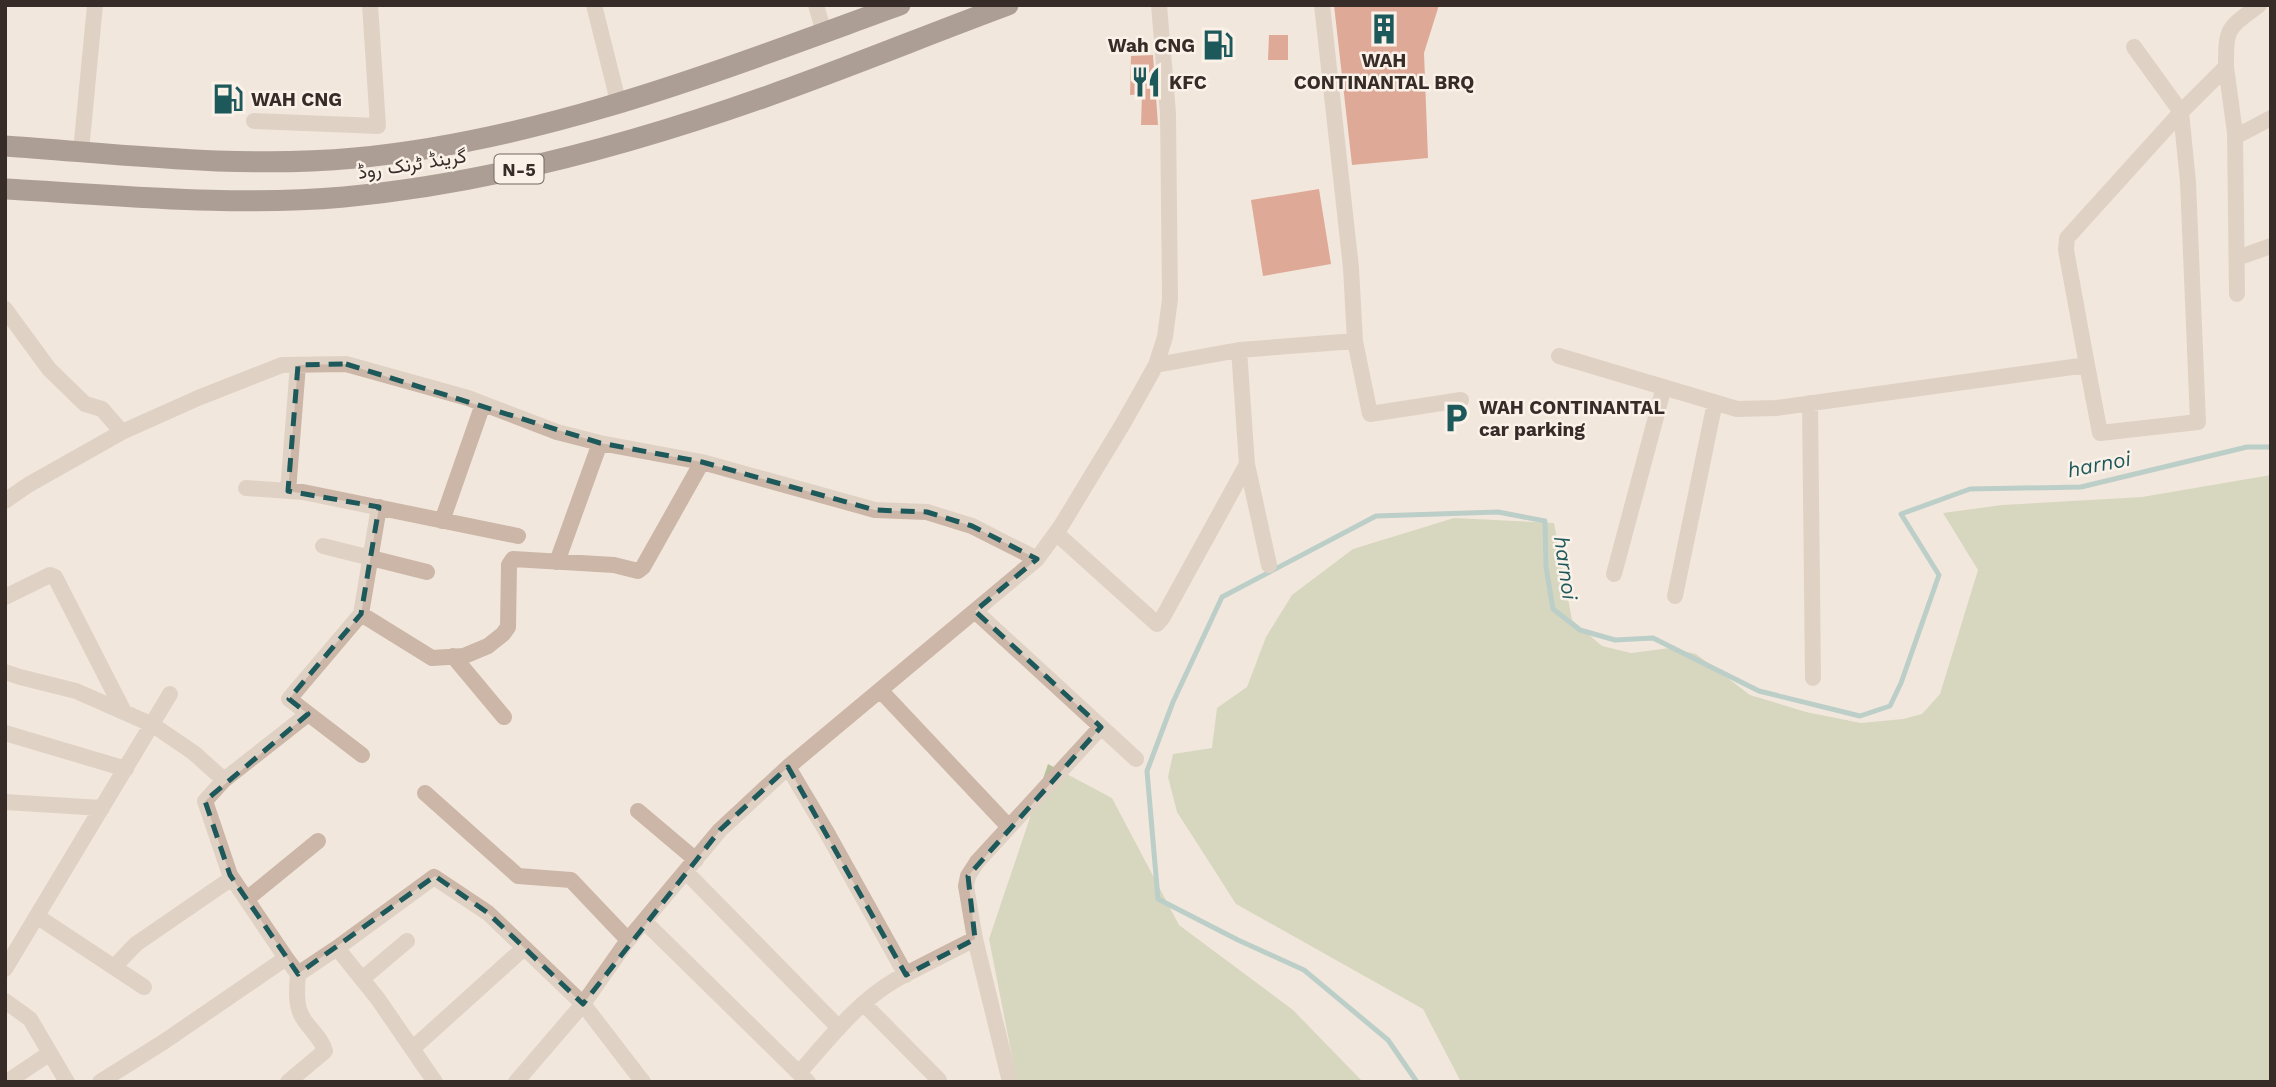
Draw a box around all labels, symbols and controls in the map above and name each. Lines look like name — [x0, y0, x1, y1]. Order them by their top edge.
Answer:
building icon: WAH CONTINANTAL BRQ — [1367, 12, 1401, 46]
fuel station icon: Wah CNG — [1201, 28, 1235, 62]
place label: Wah CNG — [1108, 34, 1195, 57]
place label: WAH CONTINANTAL BRQ — [1294, 49, 1474, 94]
restaurant icon: KFC — [1129, 65, 1163, 99]
place label: KFC — [1169, 71, 1207, 94]
fuel station icon: WAH CNG — [211, 82, 245, 116]
place label: WAH CNG — [251, 88, 342, 111]
street label: گرینڈ ٹرنک روڈ — [356, 144, 468, 184]
road number: N-5 — [494, 154, 544, 184]
place label: WAH CONTINANTAL car parking — [1479, 396, 1665, 441]
parking icon: WAH CONTINANTAL car parking — [1439, 401, 1473, 435]
water label: harnoi — [2065, 446, 2133, 482]
water label: harnoi — [1549, 535, 1583, 602]

